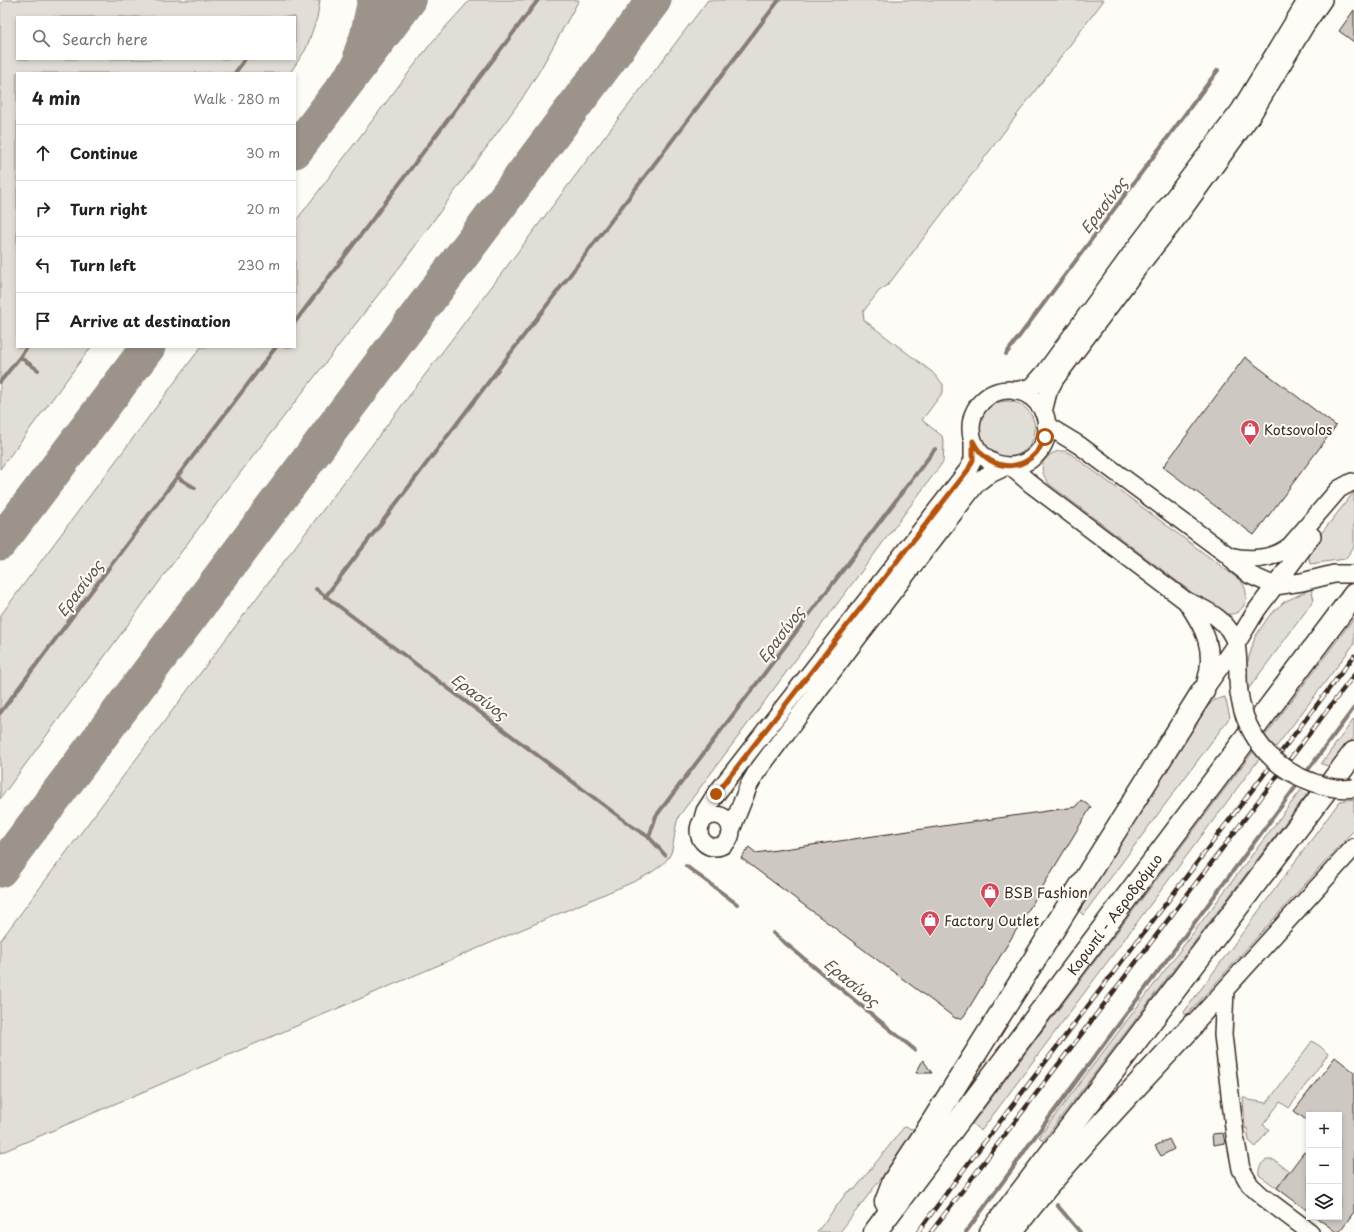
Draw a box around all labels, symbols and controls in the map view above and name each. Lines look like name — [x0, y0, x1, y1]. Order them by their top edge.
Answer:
search box — [16, 16, 296, 60]
icon: search — [30, 27, 52, 49]
text: Search here — [62, 27, 148, 50]
text: 4 min — [32, 85, 80, 111]
text: Walk · 280 m — [193, 89, 280, 108]
text: Continue — [70, 141, 138, 164]
icon: ahead — [32, 142, 54, 164]
text: 30 m — [246, 143, 280, 162]
water label: Ερασίνος — [1074, 171, 1133, 238]
text: Turn right — [70, 197, 147, 220]
icon: right — [32, 198, 54, 220]
text: 20 m — [246, 199, 280, 218]
text: Turn left — [70, 253, 136, 276]
icon: left — [32, 254, 54, 276]
text: 230 m — [238, 255, 280, 274]
text: Arrive at destination — [70, 309, 231, 332]
icon: arrive — [32, 310, 54, 332]
shop icon: Kotsovolos — [1239, 418, 1261, 446]
place label: Kotsovolos — [1264, 419, 1332, 440]
route start — [1036, 428, 1054, 446]
water label: Ερασίνος — [50, 554, 109, 621]
water label: Ερασίνος — [751, 600, 810, 667]
water label: Ερασίνος — [447, 667, 514, 726]
route end — [707, 785, 725, 803]
street label: Κορωπί - Αεροδρόμιο — [1062, 849, 1167, 979]
shop icon: BSB Fashion — [979, 881, 1001, 909]
place label: BSB Fashion — [1004, 882, 1088, 903]
shop icon: Factory Outlet — [919, 909, 941, 937]
place label: Factory Outlet — [944, 910, 1040, 931]
water label: Ερασίνος — [820, 952, 885, 1013]
map controls — [1306, 1112, 1342, 1220]
button: + — [1306, 1112, 1342, 1148]
button: − — [1306, 1148, 1342, 1184]
button: layers — [1306, 1184, 1342, 1220]

